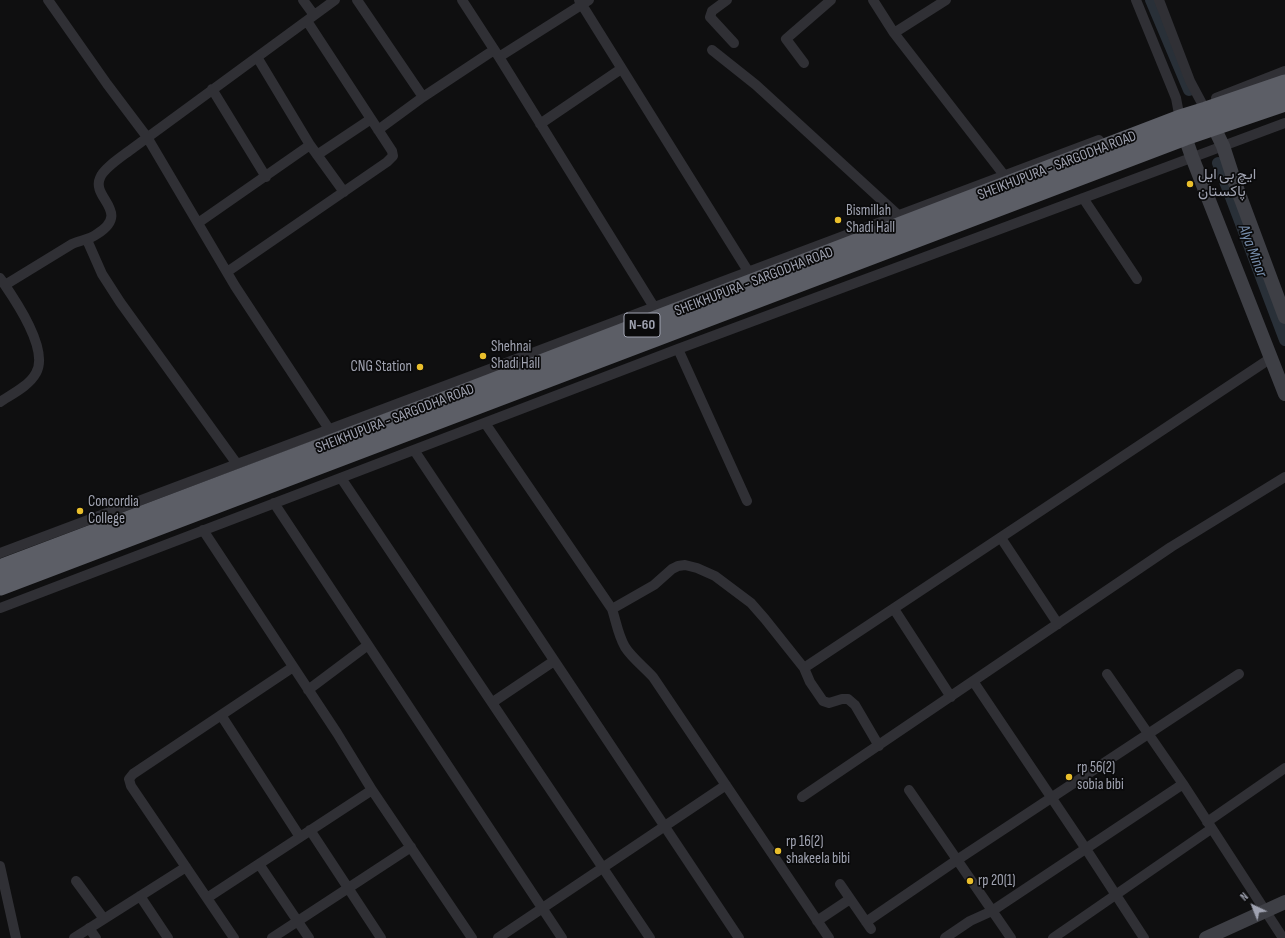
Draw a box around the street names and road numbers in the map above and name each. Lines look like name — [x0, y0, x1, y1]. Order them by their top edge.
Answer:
street label: SHEIKHUPURA - SARGODHA ROAD — [975, 127, 1139, 205]
street label: SHEIKHUPURA - SARGODHA ROAD — [672, 243, 836, 321]
road number: N-60 — [624, 313, 660, 337]
street label: SHEIKHUPURA - SARGODHA ROAD — [313, 380, 477, 458]

